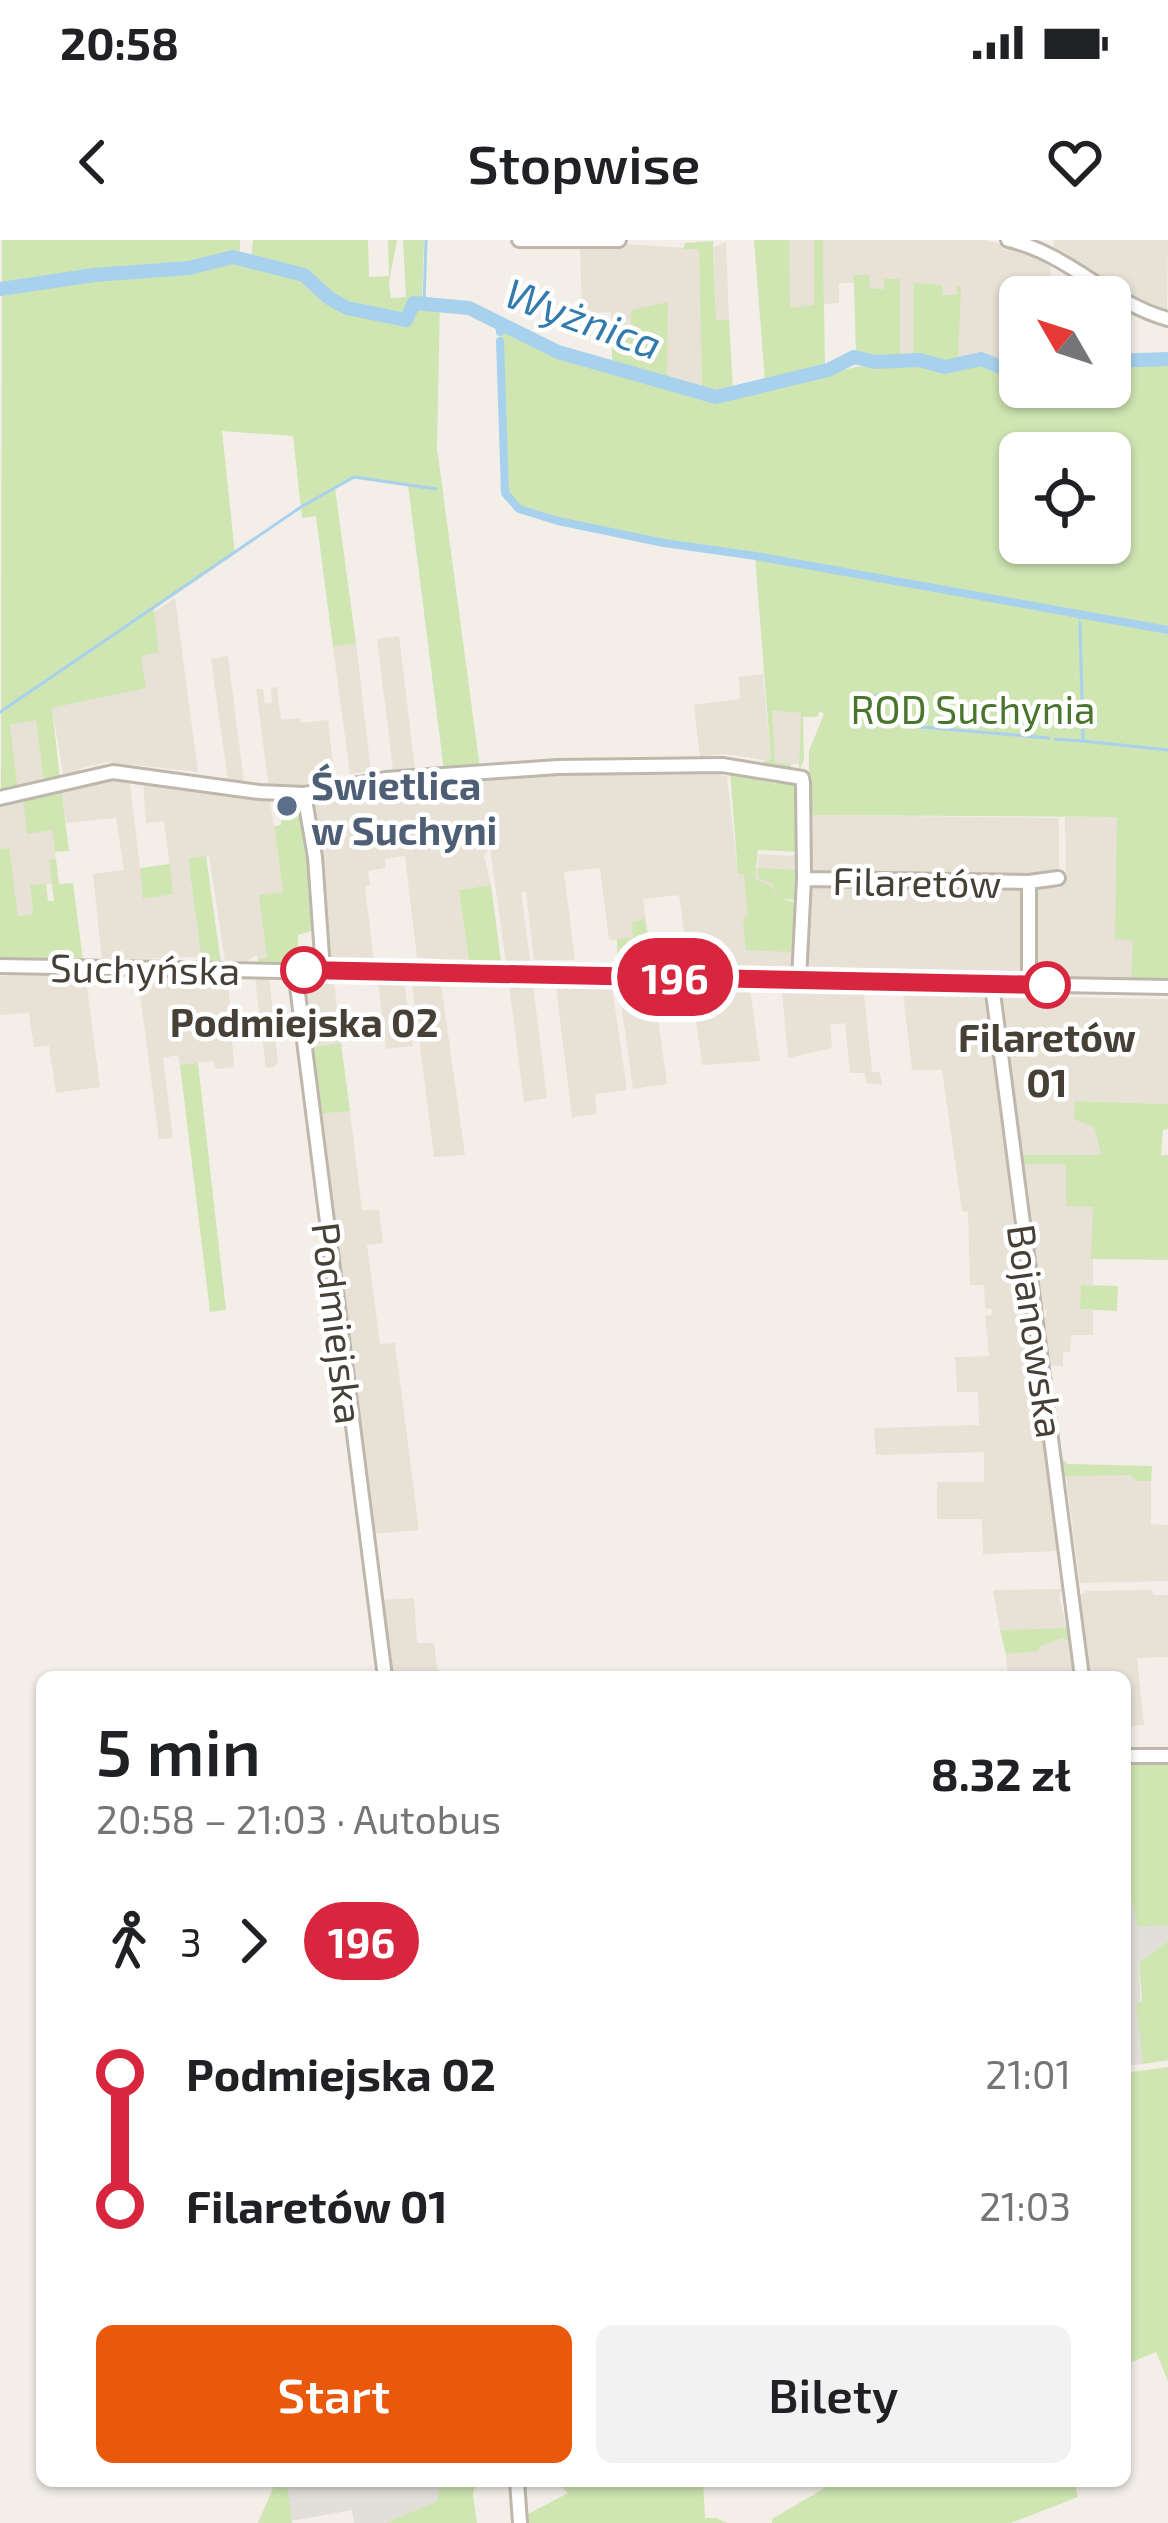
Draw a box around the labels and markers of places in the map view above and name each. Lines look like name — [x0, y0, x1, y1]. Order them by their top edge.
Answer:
place label: Świetlica w Suchyni — [311, 761, 497, 854]
marker: Świetlica w Suchyni — [274, 793, 300, 819]
marker: Podmiejska 02 — [282, 948, 326, 992]
marker: Filaretów 01 — [1025, 963, 1069, 1007]
place label: Podmiejska 02 — [170, 998, 438, 1045]
place label: Filaretów 01 — [958, 1013, 1136, 1105]

